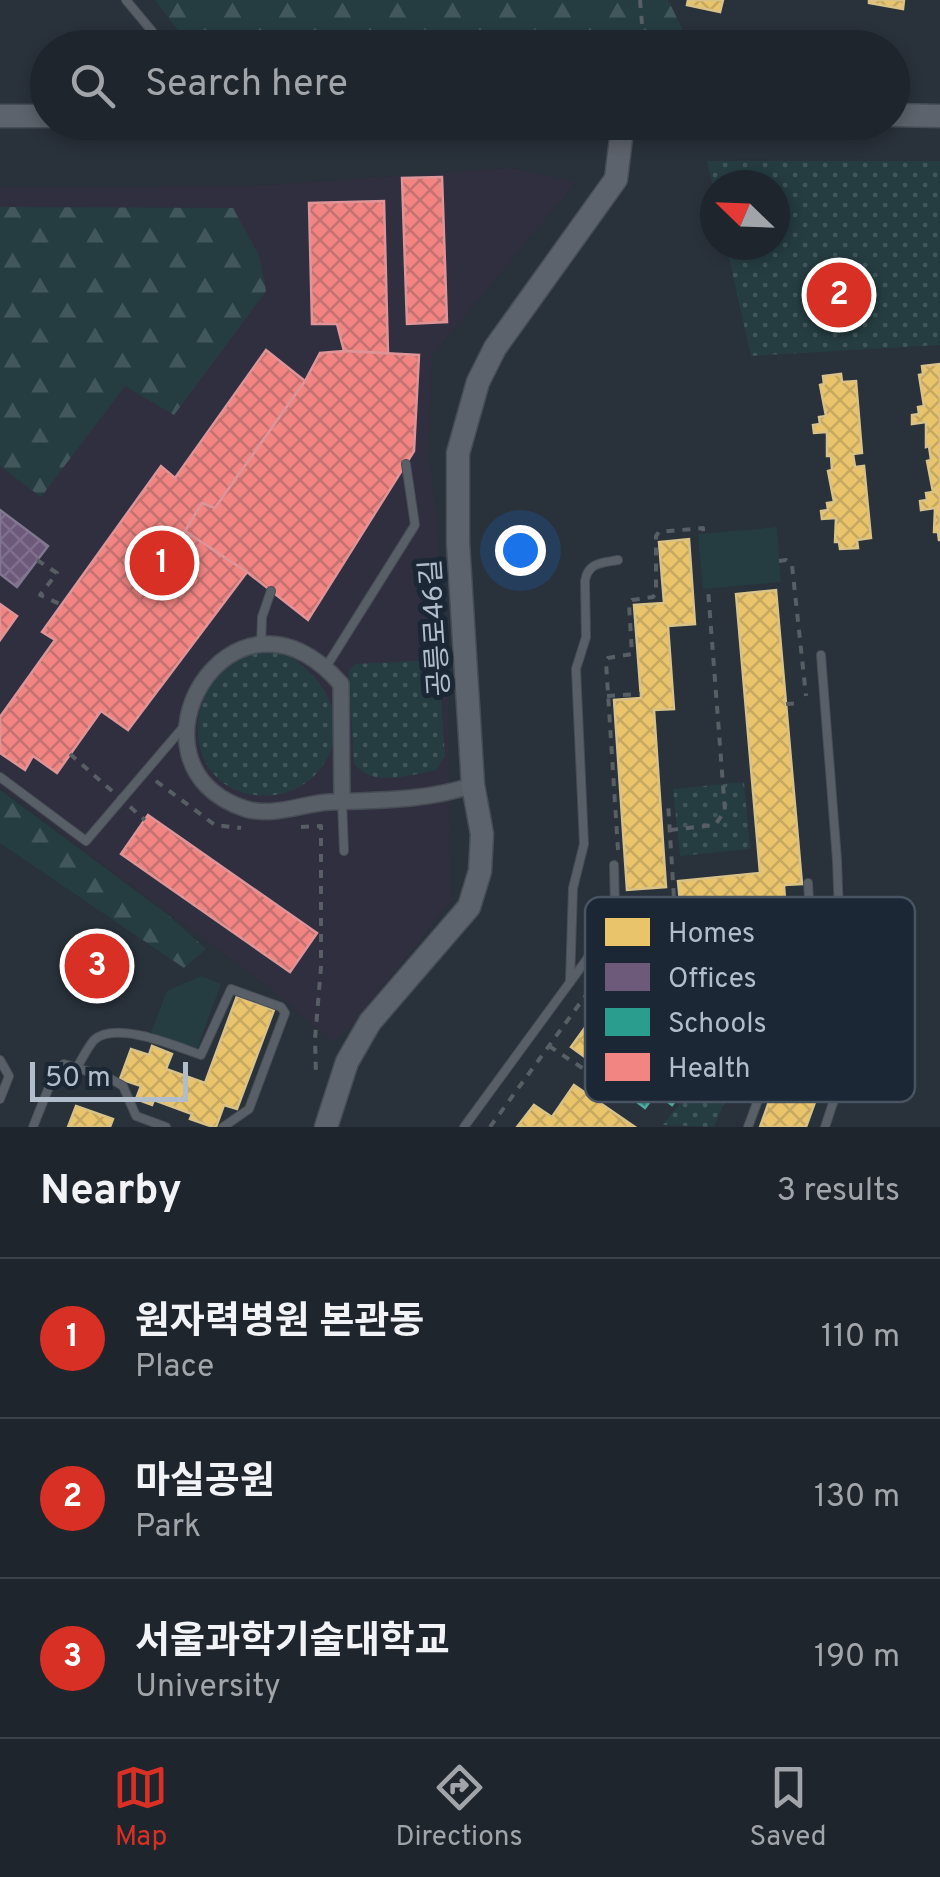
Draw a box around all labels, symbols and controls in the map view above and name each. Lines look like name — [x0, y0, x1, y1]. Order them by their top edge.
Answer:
search box — [30, 30, 910, 140]
icon: search — [65, 58, 120, 113]
text: Search here — [145, 61, 348, 110]
north arrow — [700, 170, 790, 260]
pin: 2 — [806, 258, 872, 332]
your location — [495, 525, 546, 576]
pin: 1 — [130, 526, 194, 600]
street label: 공릉로46길 — [414, 558, 460, 697]
legend — [585, 897, 915, 1102]
text: Homes — [668, 917, 755, 953]
pin: 3 — [64, 928, 130, 1004]
text: Offices — [668, 962, 757, 998]
text: Schools — [668, 1007, 767, 1043]
text: Health — [668, 1052, 750, 1088]
scale bar — [30, 1057, 188, 1102]
text: 50 m — [45, 1061, 111, 1097]
text: Nearby — [40, 1166, 182, 1219]
text: 3 results — [777, 1172, 900, 1212]
text: 원자력병원 본관동 — [135, 1299, 424, 1348]
text: 1 — [66, 1318, 79, 1358]
text: 110 m — [821, 1318, 900, 1358]
text: Place — [135, 1348, 214, 1388]
text: 마실공원 — [135, 1459, 275, 1508]
text: 2 — [63, 1478, 82, 1518]
text: 130 m — [814, 1478, 900, 1518]
text: Park — [135, 1508, 201, 1548]
text: 서울과학기술대학교 — [135, 1619, 450, 1668]
text: 3 — [63, 1638, 82, 1678]
text: 190 m — [814, 1638, 900, 1678]
text: University — [135, 1668, 281, 1708]
tab: Map — [113, 1760, 168, 1856]
tab: Directions — [395, 1760, 523, 1856]
tab: Saved — [750, 1760, 827, 1856]

